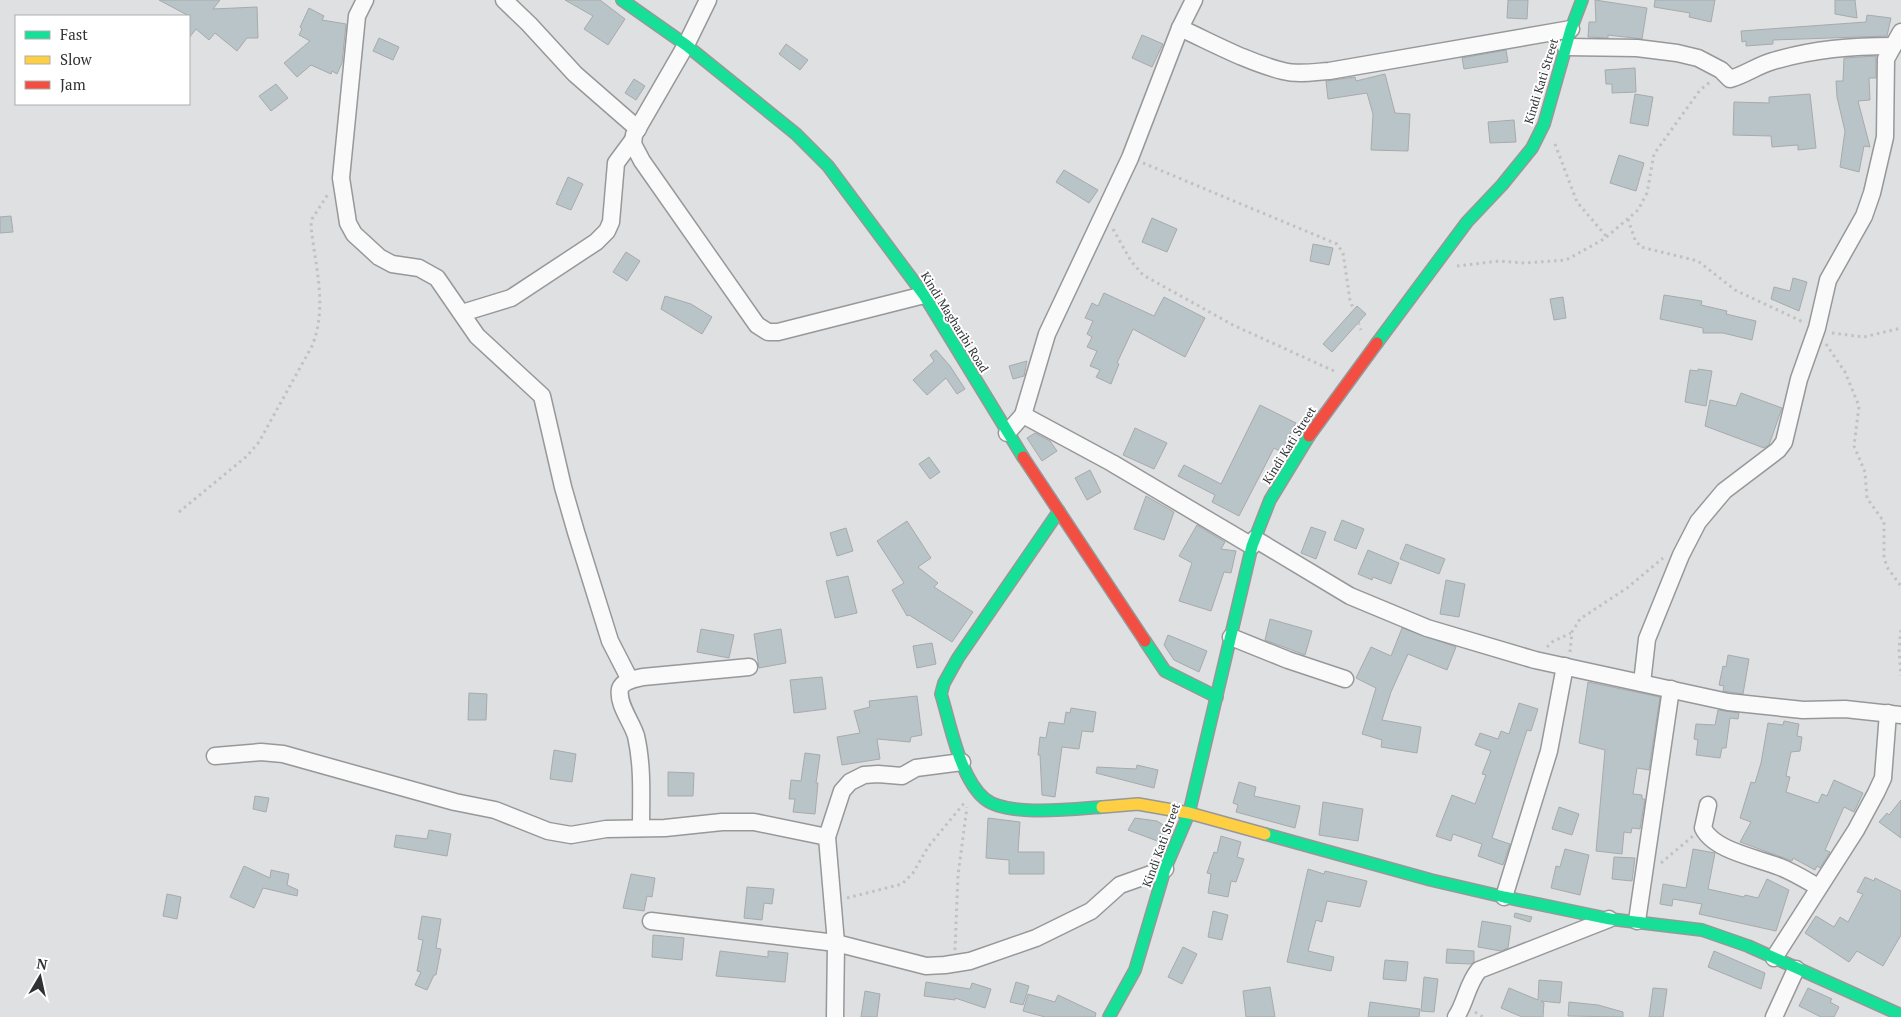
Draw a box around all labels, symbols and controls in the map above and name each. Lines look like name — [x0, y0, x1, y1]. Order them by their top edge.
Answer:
legend — [15, 15, 190, 105]
text: Fast — [60, 24, 88, 44]
street label: Kindi Kati Street — [1521, 36, 1561, 126]
text: Slow — [60, 49, 93, 69]
text: Jam — [60, 74, 86, 94]
street label: Kindi Magharibi Road — [918, 269, 992, 375]
street label: Kindi Kati Street — [1259, 403, 1319, 487]
street label: Kindi Kati Street — [1139, 800, 1183, 889]
north arrow — [15, 952, 65, 1002]
text: N — [35, 953, 49, 974]

